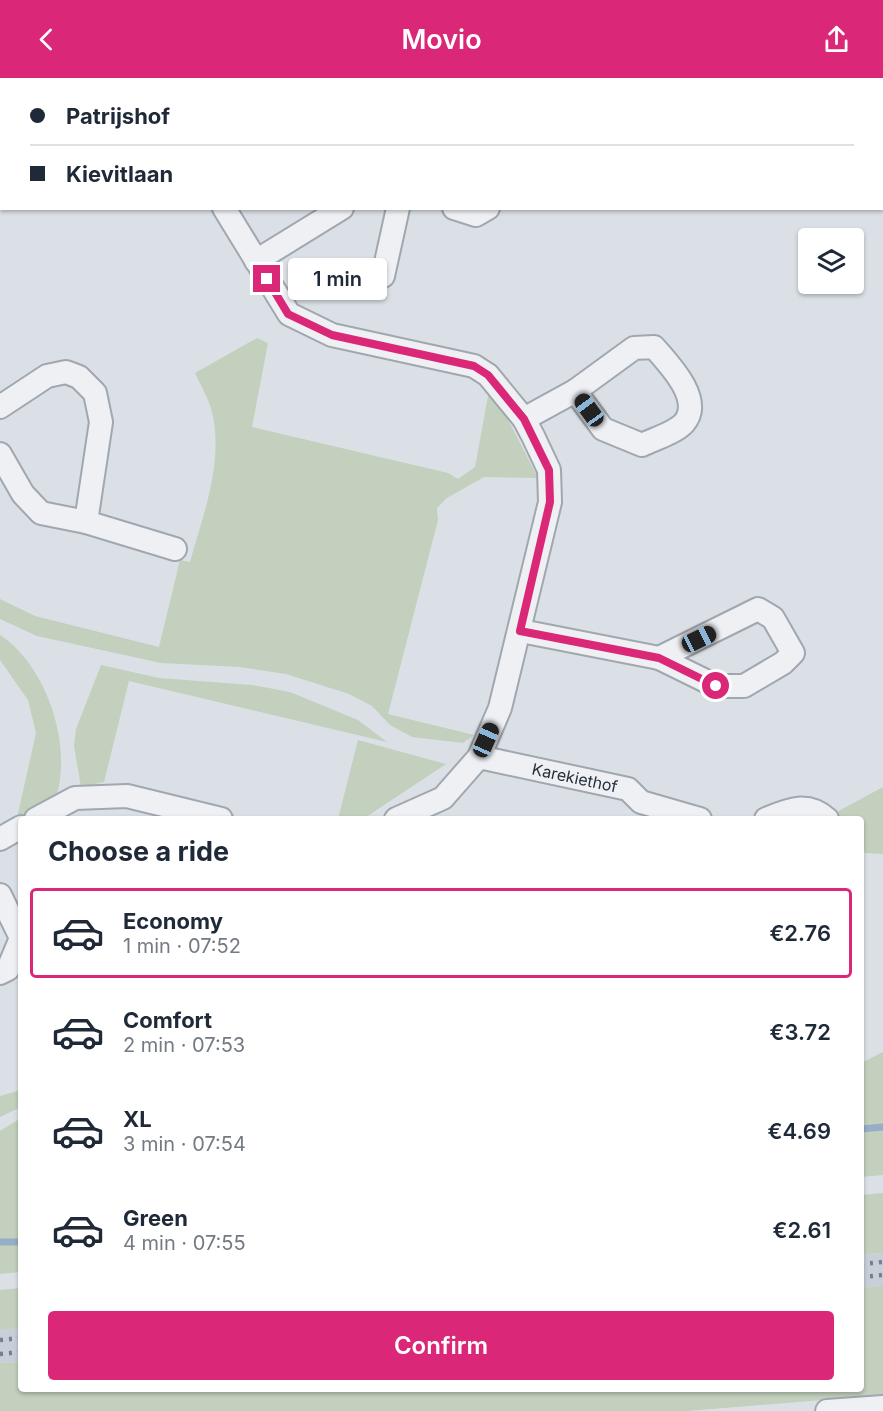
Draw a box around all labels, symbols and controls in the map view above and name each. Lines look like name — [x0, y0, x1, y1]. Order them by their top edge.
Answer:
icon: back — [30, 23, 63, 56]
text: Movio — [401, 23, 482, 56]
icon: share — [820, 23, 853, 56]
text: Patrijshof — [66, 103, 170, 129]
text: Kievitlaan — [66, 161, 173, 187]
map controls — [798, 228, 864, 294]
button: layers — [798, 228, 864, 294]
callout: 1 min — [288, 258, 387, 300]
route end — [253, 265, 280, 292]
text: 1 min — [313, 267, 362, 291]
car — [571, 390, 607, 430]
car — [679, 623, 719, 655]
route start — [702, 672, 729, 699]
car — [470, 720, 502, 760]
street label: Karekiethof — [530, 759, 620, 797]
text: Choose a ride — [48, 835, 229, 868]
icon: car — [51, 906, 105, 960]
text: Economy — [123, 908, 223, 934]
text: €2.76 — [769, 920, 831, 946]
text: 1 min · 07:52 — [123, 934, 241, 958]
icon: car — [51, 1005, 105, 1059]
text: Comfort — [123, 1007, 212, 1033]
text: €3.72 — [770, 1019, 831, 1045]
text: 2 min · 07:53 — [123, 1033, 245, 1057]
icon: car — [51, 1104, 105, 1158]
text: XL — [123, 1106, 152, 1132]
text: €4.69 — [768, 1118, 831, 1144]
text: 3 min · 07:54 — [123, 1132, 246, 1156]
icon: car — [51, 1203, 105, 1257]
text: Green — [123, 1205, 188, 1231]
text: €2.61 — [773, 1217, 831, 1243]
text: 4 min · 07:55 — [123, 1231, 246, 1255]
button: Confirm — [48, 1311, 834, 1380]

